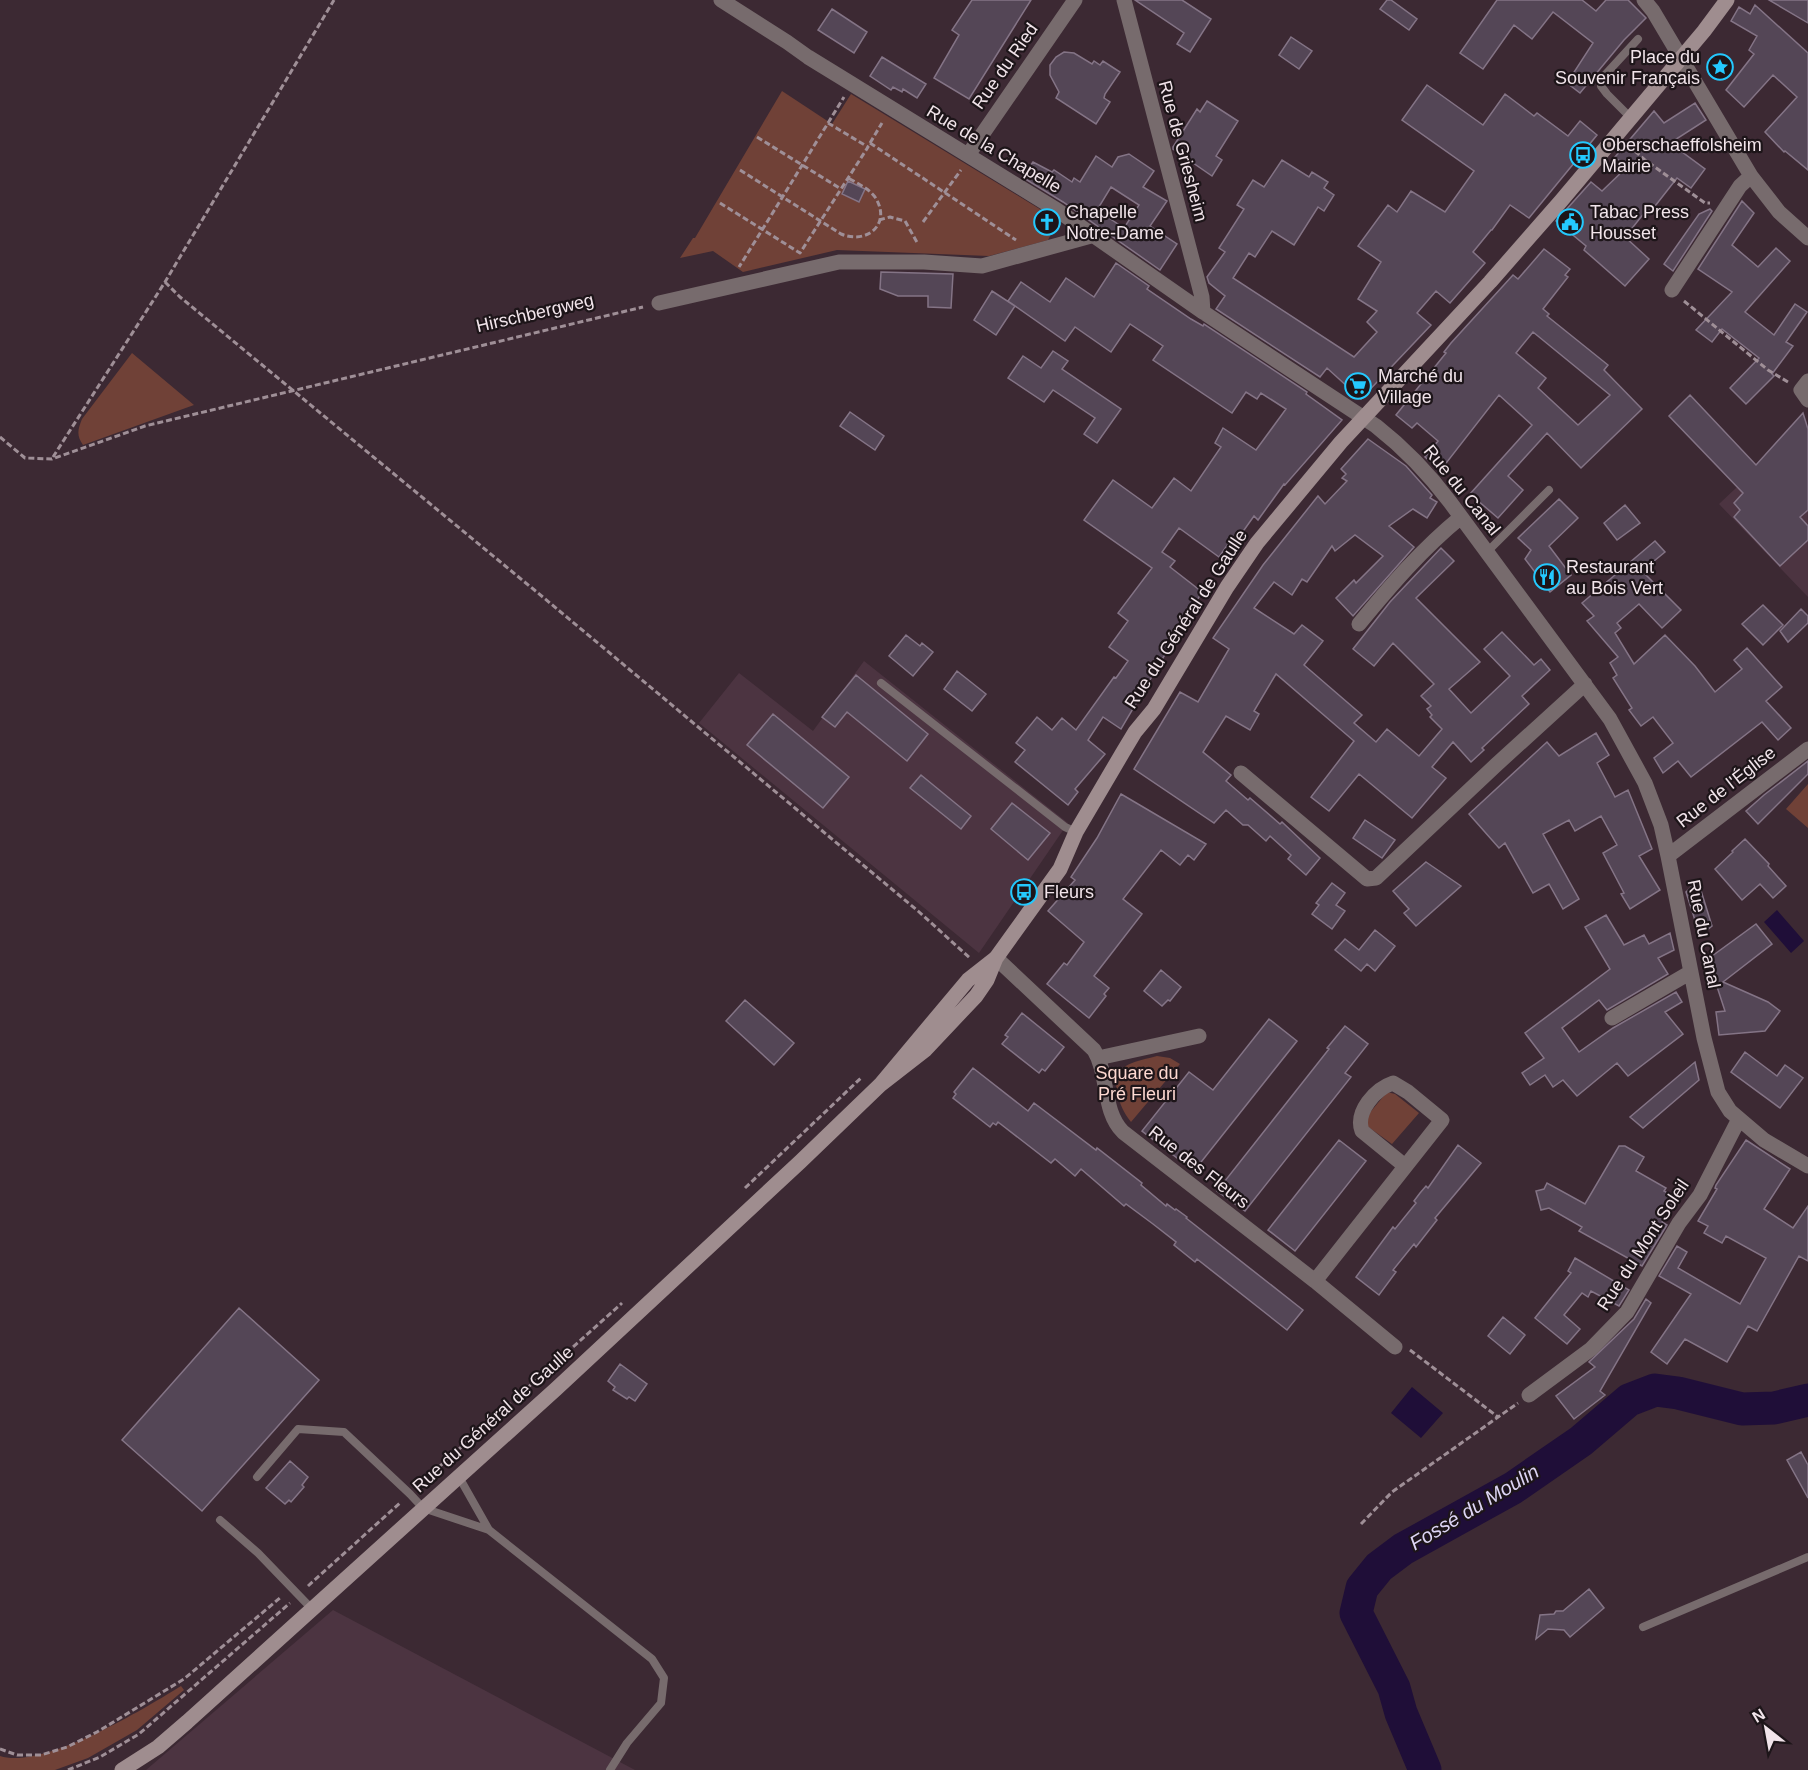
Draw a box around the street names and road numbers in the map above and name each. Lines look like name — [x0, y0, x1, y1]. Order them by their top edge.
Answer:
street label: Rue du Ried — [968, 19, 1042, 113]
street label: Rue de Griesheim — [1155, 78, 1211, 224]
street label: Rue de la Chapelle — [923, 101, 1065, 197]
street label: Hirschbergweg — [474, 290, 596, 336]
street label: Rue du Canal — [1420, 441, 1504, 539]
street label: Rue du Général de Gaulle — [1121, 526, 1251, 712]
street label: Rue de l'Église — [1673, 742, 1779, 832]
street label: Rue du Canal — [1684, 878, 1724, 990]
street label: Rue des Fleurs — [1145, 1122, 1253, 1212]
street label: Rue du Mont Soleil — [1593, 1176, 1693, 1314]
street label: Rue du Général de Gaulle — [409, 1342, 577, 1496]

